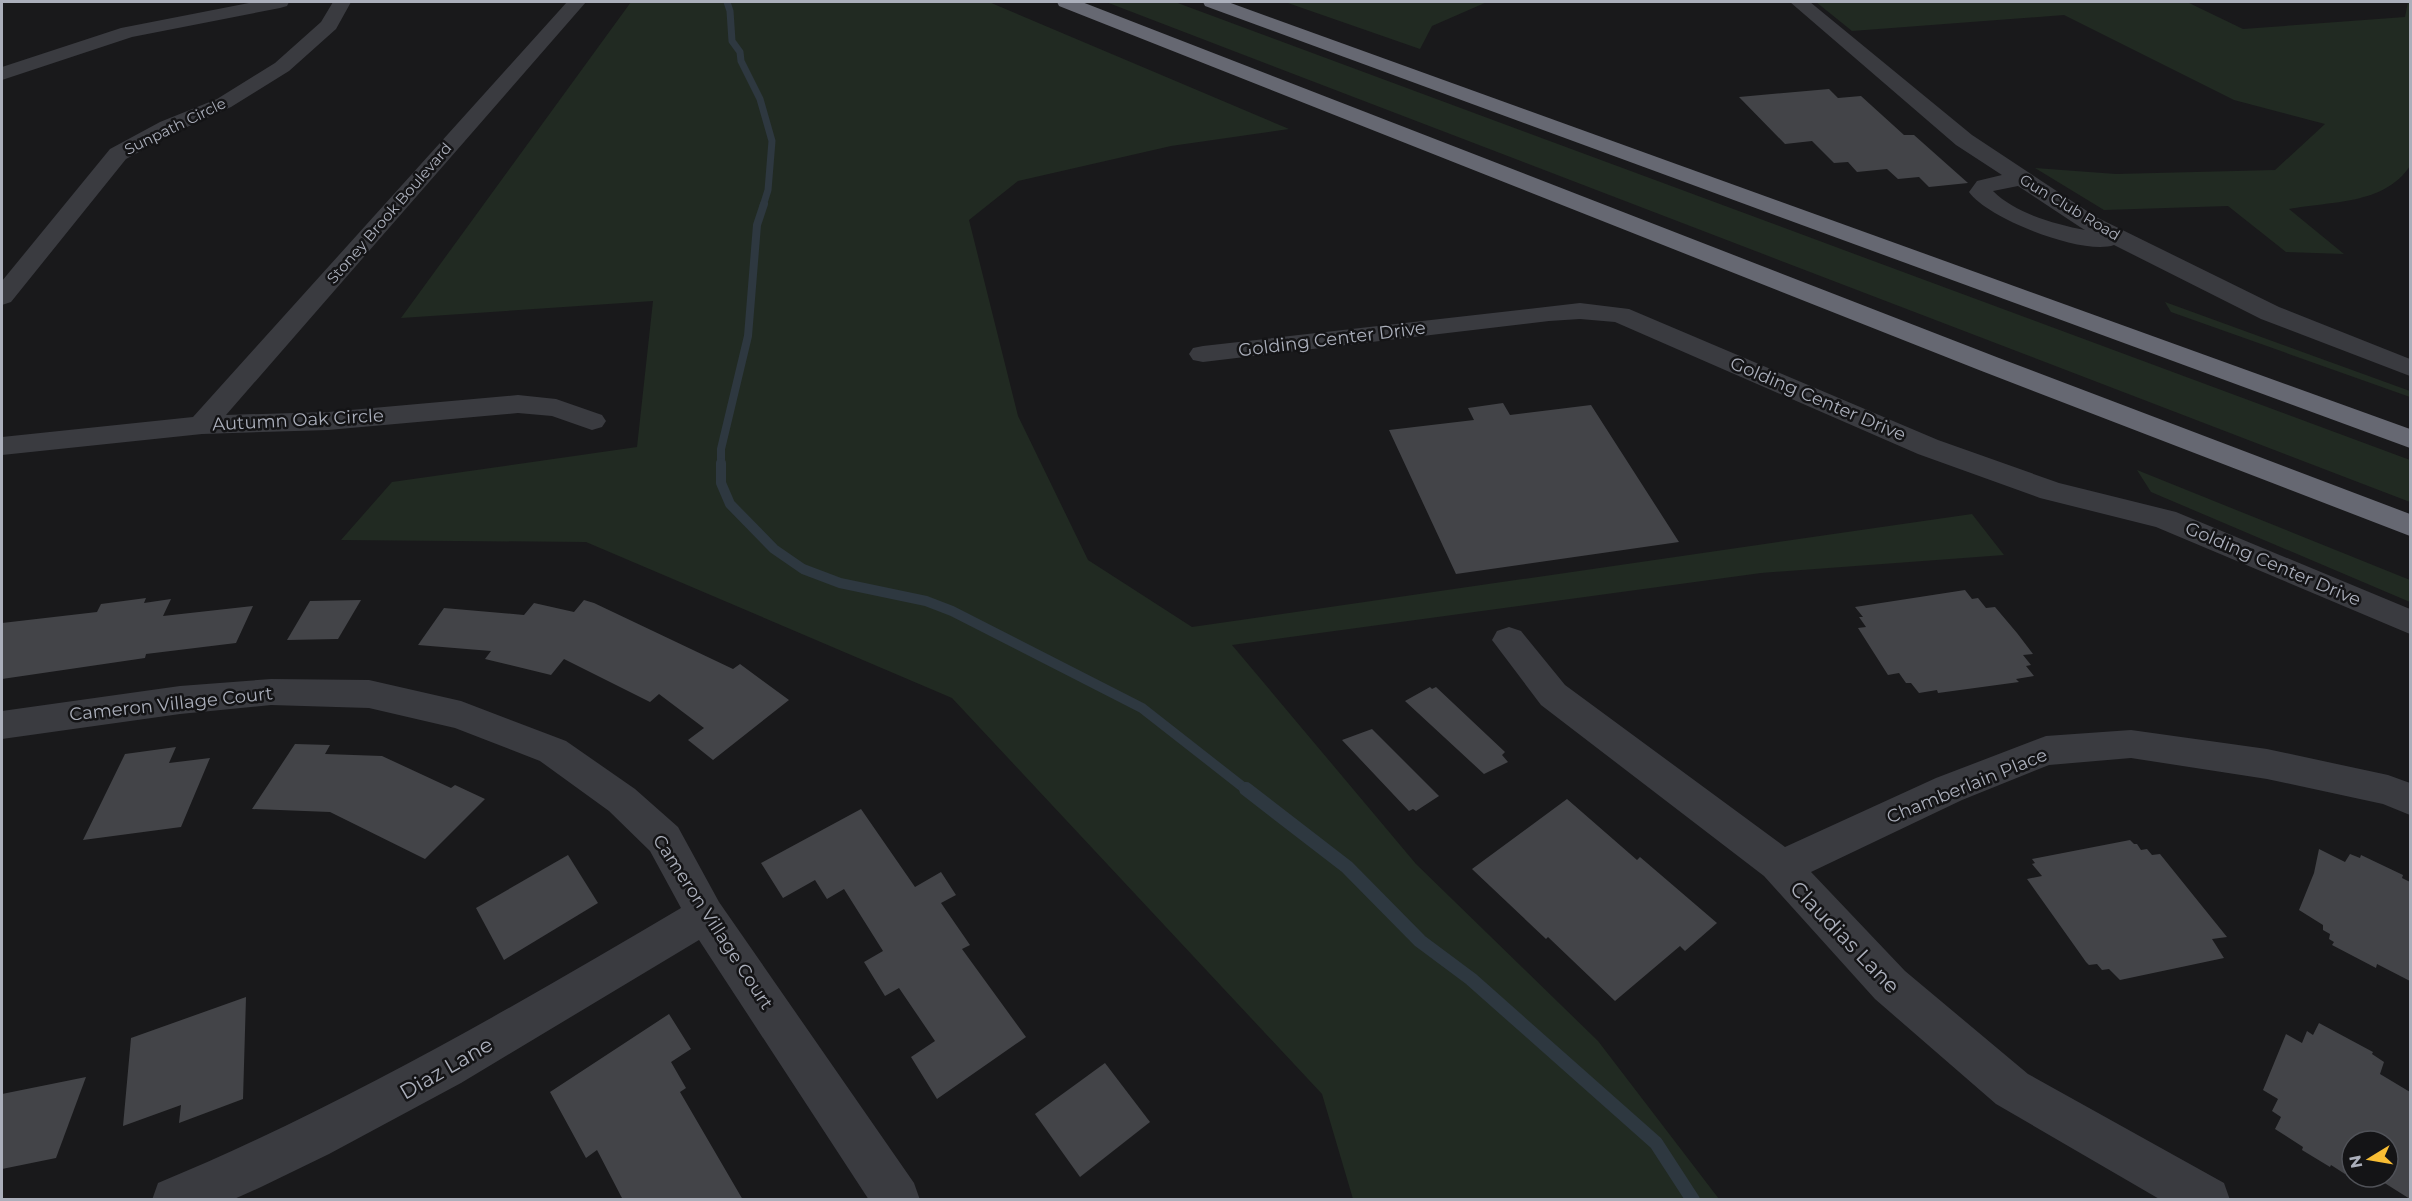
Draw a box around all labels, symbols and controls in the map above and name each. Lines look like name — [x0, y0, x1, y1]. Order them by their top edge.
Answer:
street label: Sunpath Circle — [121, 93, 229, 159]
street label: Stoney Brook Boulevard — [322, 139, 456, 287]
street label: Gun Club Road — [2016, 170, 2124, 244]
street label: Golding Center Drive — [1237, 317, 1427, 361]
street label: Golding Center Drive — [1727, 352, 1909, 446]
street label: Autumn Oak Circle — [212, 405, 384, 435]
street label: Golding Center Drive — [2182, 517, 2364, 611]
street label: Cameron Village Court — [68, 682, 274, 726]
street label: Chamberlain Place — [1883, 744, 2051, 828]
street label: Cameron Village Court — [648, 830, 778, 1014]
street label: Claudias Lane — [1785, 876, 1905, 998]
street label: Diaz Lane — [395, 1031, 497, 1105]
north arrow — [2340, 1129, 2400, 1189]
text: N — [2345, 1154, 2366, 1170]

